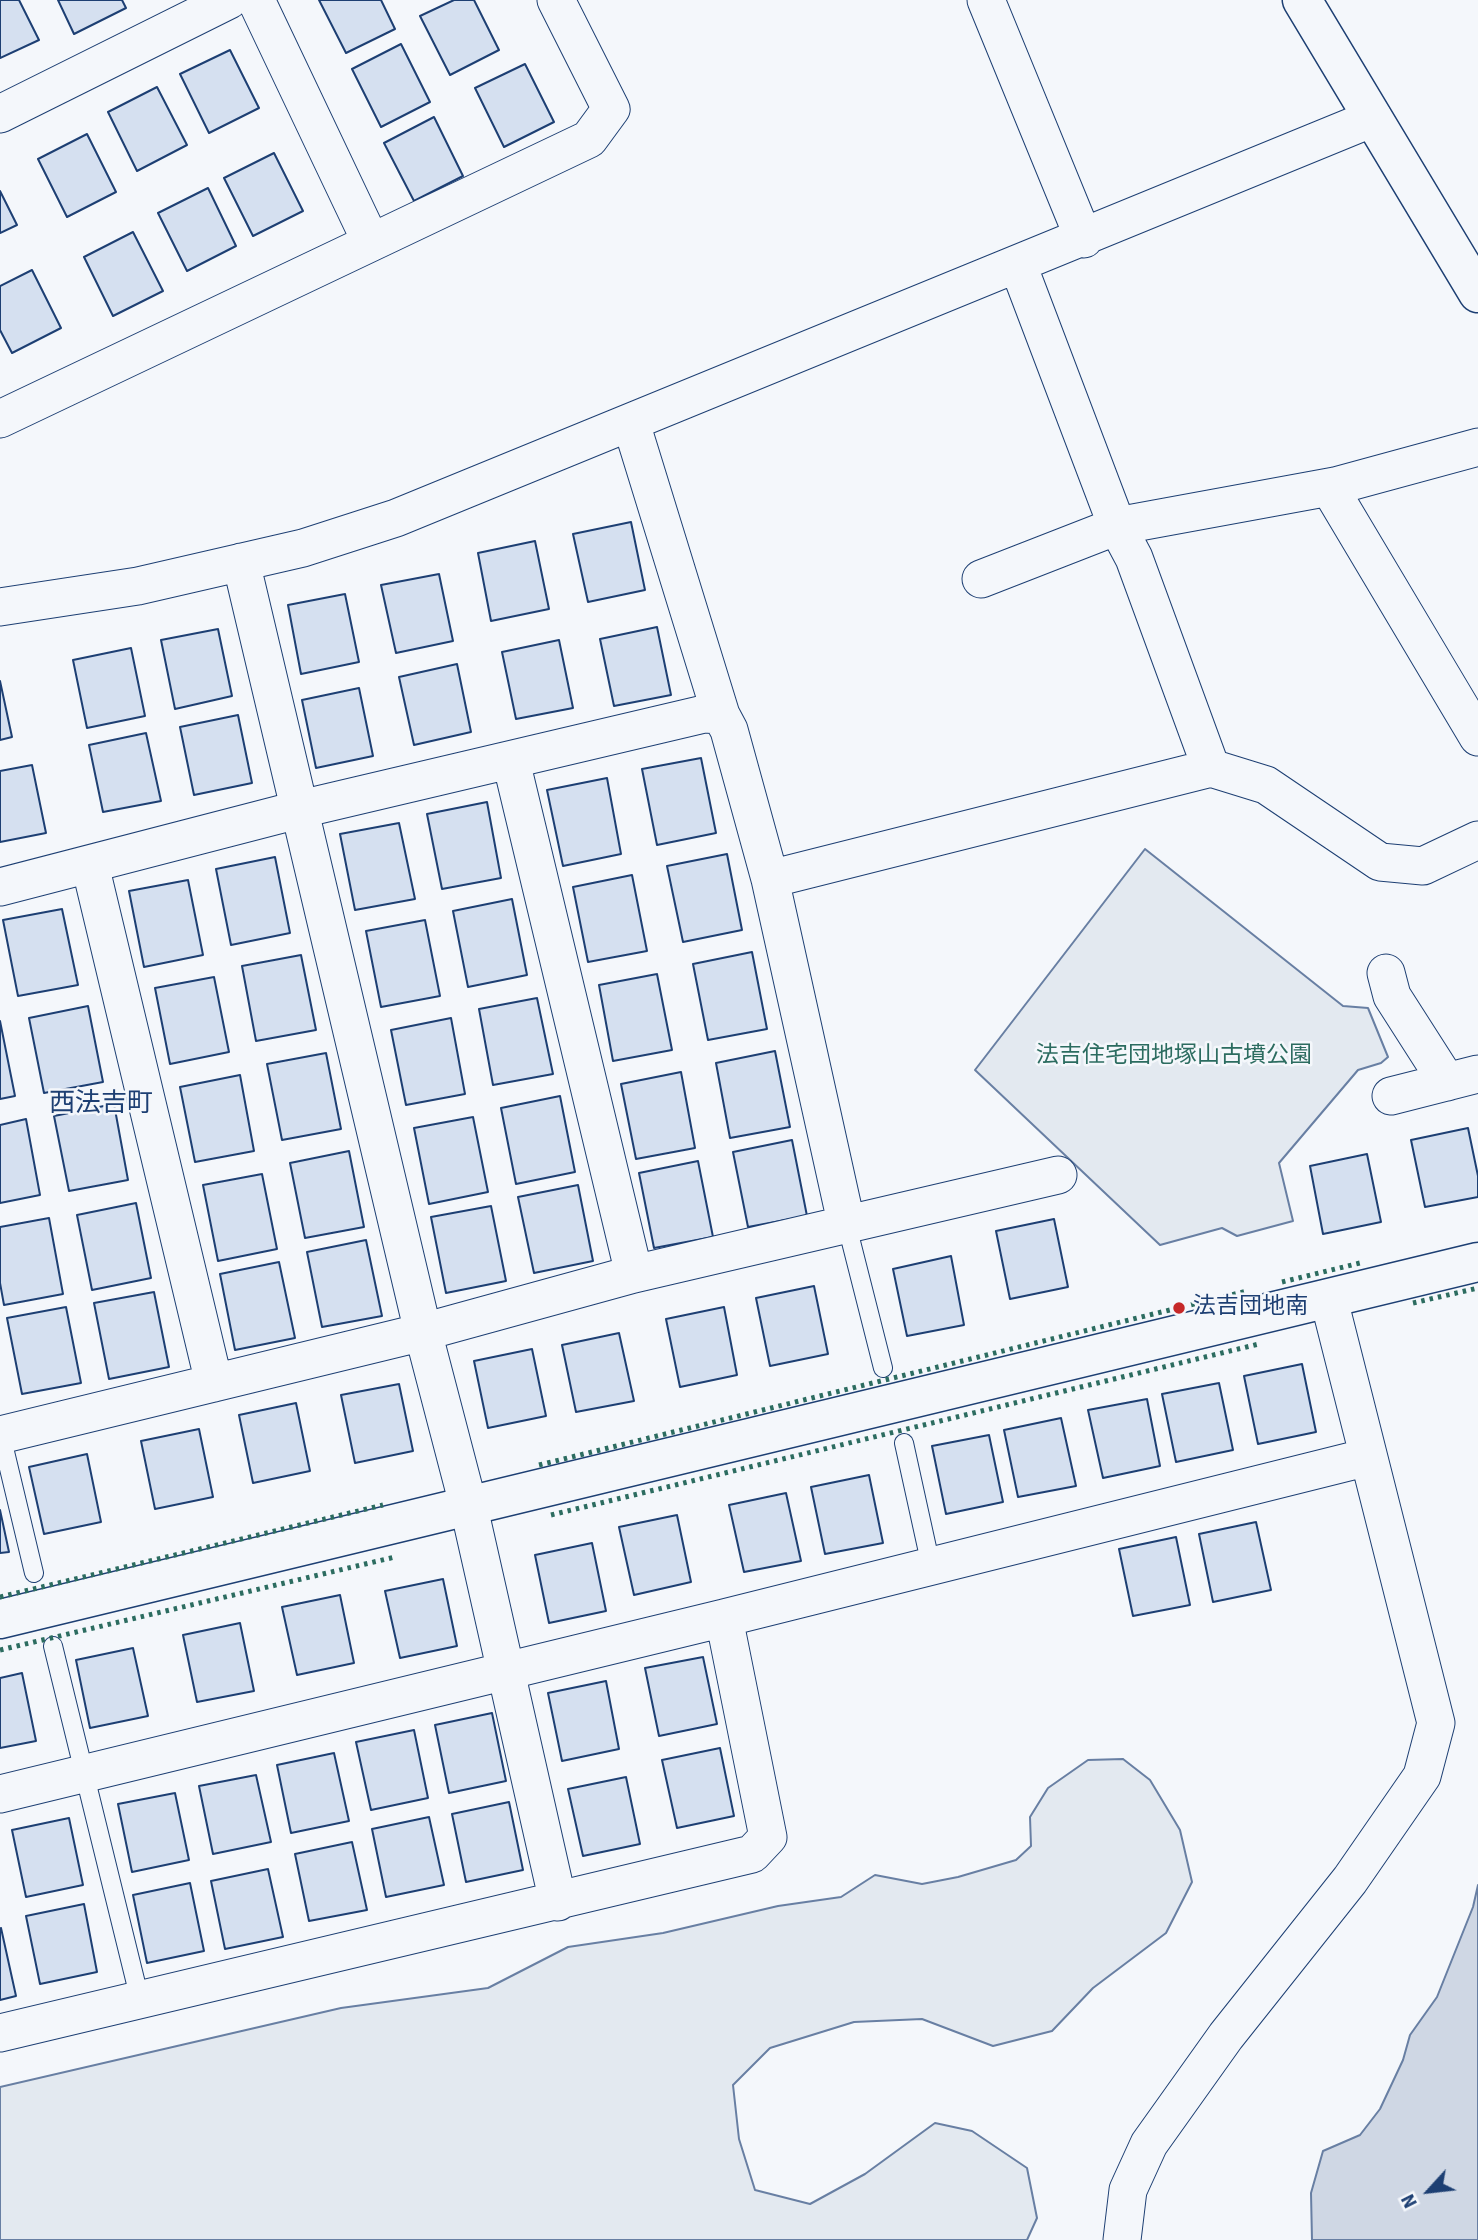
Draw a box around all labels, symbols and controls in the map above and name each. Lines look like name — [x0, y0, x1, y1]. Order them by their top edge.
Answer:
park label: 法吉住宅団地塚山古墳公園 — [1036, 1043, 1312, 1071]
district label: 西法吉町 — [49, 1089, 153, 1121]
place label: 法吉団地南 — [1193, 1294, 1308, 1322]
marker: 法吉団地南 — [1171, 1300, 1187, 1316]
north arrow — [1394, 2156, 1464, 2226]
text: N — [1395, 2189, 1425, 2213]

